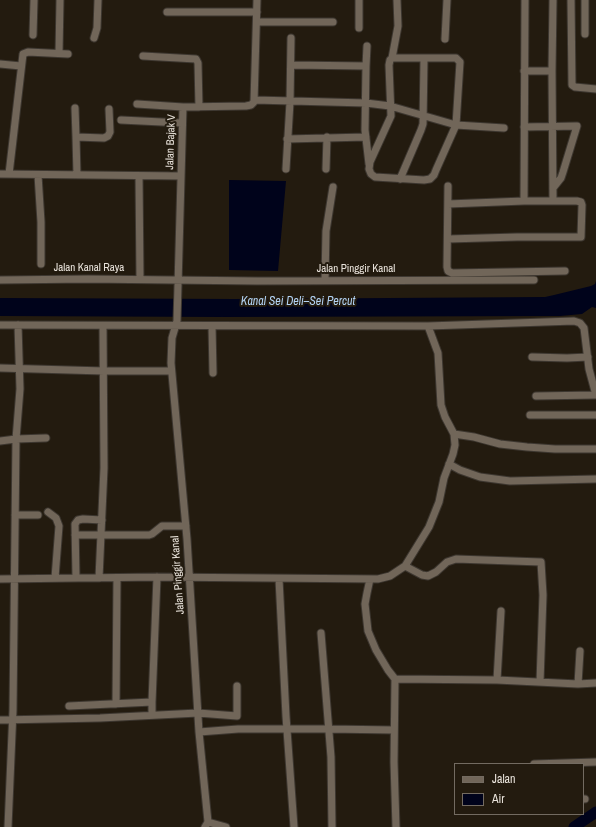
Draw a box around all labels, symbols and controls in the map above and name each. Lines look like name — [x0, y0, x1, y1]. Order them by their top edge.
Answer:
street label: Jalan Bajak V — [163, 114, 179, 170]
street label: Jalan Kanal Raya — [54, 261, 124, 275]
street label: Jalan Pinggir Kanal — [317, 262, 395, 276]
water label: Kanal Sei Deli–Sei Percut — [241, 295, 355, 309]
street label: Jalan Pinggir Kanal — [169, 535, 187, 615]
legend — [454, 763, 584, 815]
text: Jalan — [492, 771, 516, 787]
text: Air — [492, 791, 505, 807]

